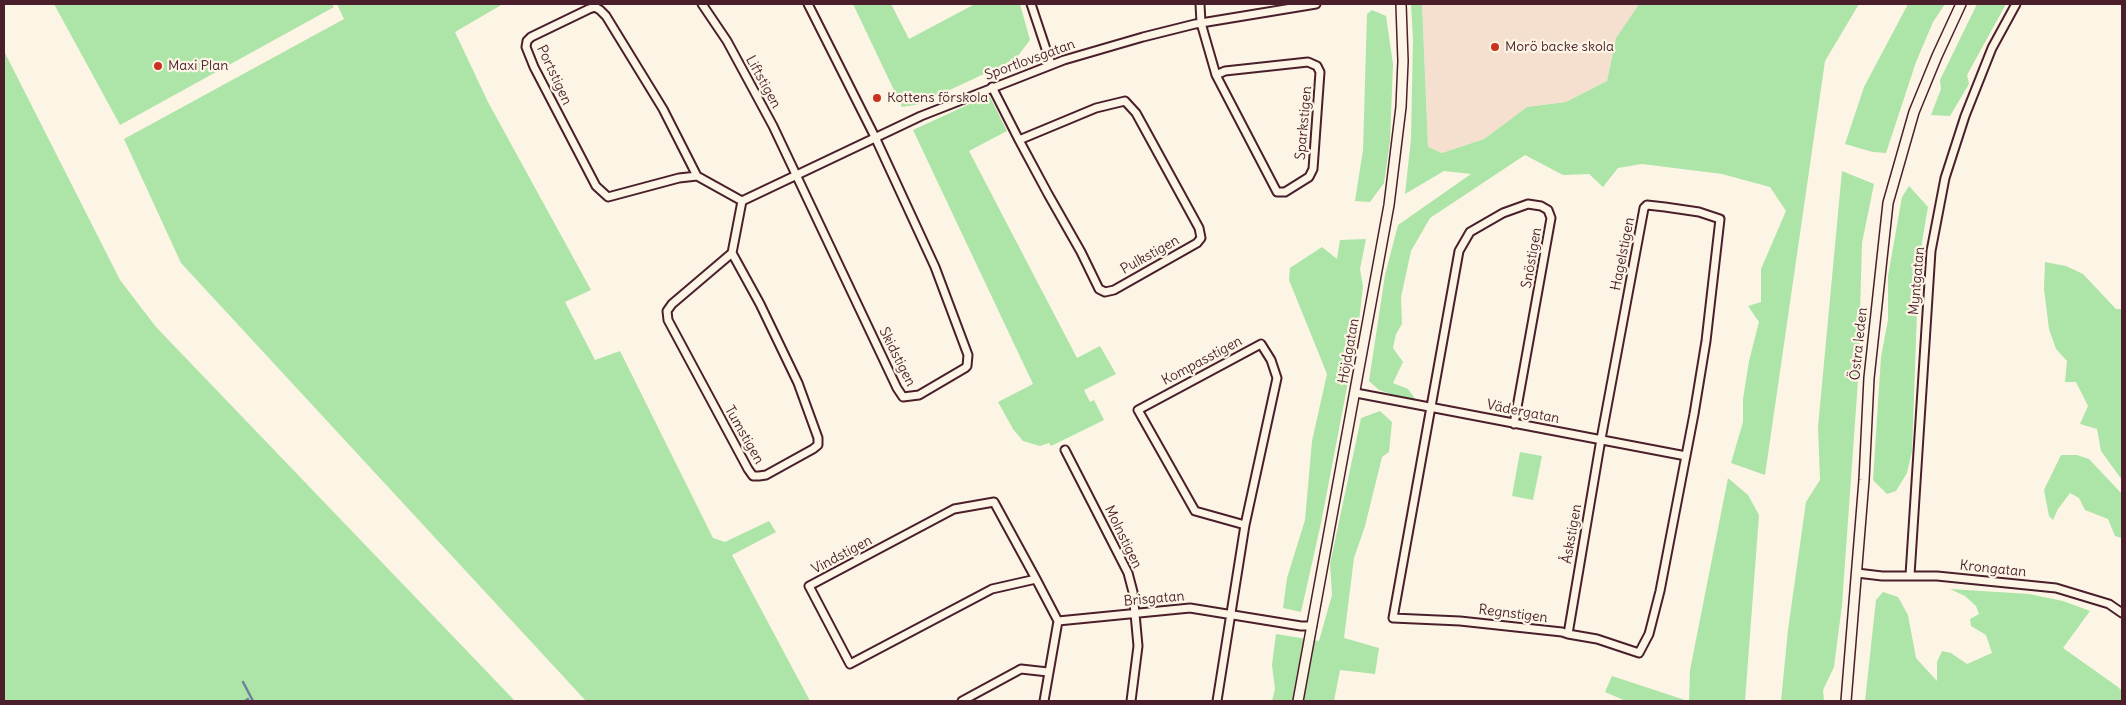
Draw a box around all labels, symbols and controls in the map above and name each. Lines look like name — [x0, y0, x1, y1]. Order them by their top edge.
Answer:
street label: Sportlovsgatan — [983, 36, 1077, 84]
place label: Morö backe skola — [1505, 39, 1614, 55]
marker: Morö backe skola — [1489, 41, 1501, 53]
street label: Portstigen — [533, 42, 575, 108]
street label: Liftstigen — [742, 53, 784, 111]
place label: Maxi Plan — [168, 58, 228, 74]
marker: Maxi Plan — [152, 60, 164, 72]
street label: Sparkstigen — [1292, 85, 1316, 161]
place label: Kottens förskola — [887, 90, 988, 106]
marker: Kottens förskola — [871, 92, 883, 104]
street label: Hagelstigen — [1608, 216, 1638, 292]
street label: Snöstigen — [1518, 226, 1546, 290]
street label: Pulkstigen — [1118, 232, 1182, 278]
street label: Myntgatan — [1906, 246, 1928, 316]
street label: Östra leden — [1847, 307, 1871, 381]
street label: Höjdgatan — [1335, 317, 1363, 385]
street label: Skidstigen — [875, 325, 919, 389]
street label: Kompasstigen — [1159, 333, 1245, 389]
street label: Vädergatan — [1485, 397, 1561, 427]
street label: Tumstigen — [721, 403, 767, 467]
street label: Molnstigen — [1101, 503, 1145, 571]
street label: Åskstigen — [1559, 503, 1585, 565]
street label: Vindstigen — [809, 532, 875, 578]
street label: Krongatan — [1959, 557, 2027, 581]
street label: Brisgatan — [1123, 588, 1185, 610]
street label: Regnstigen — [1477, 601, 1549, 627]

